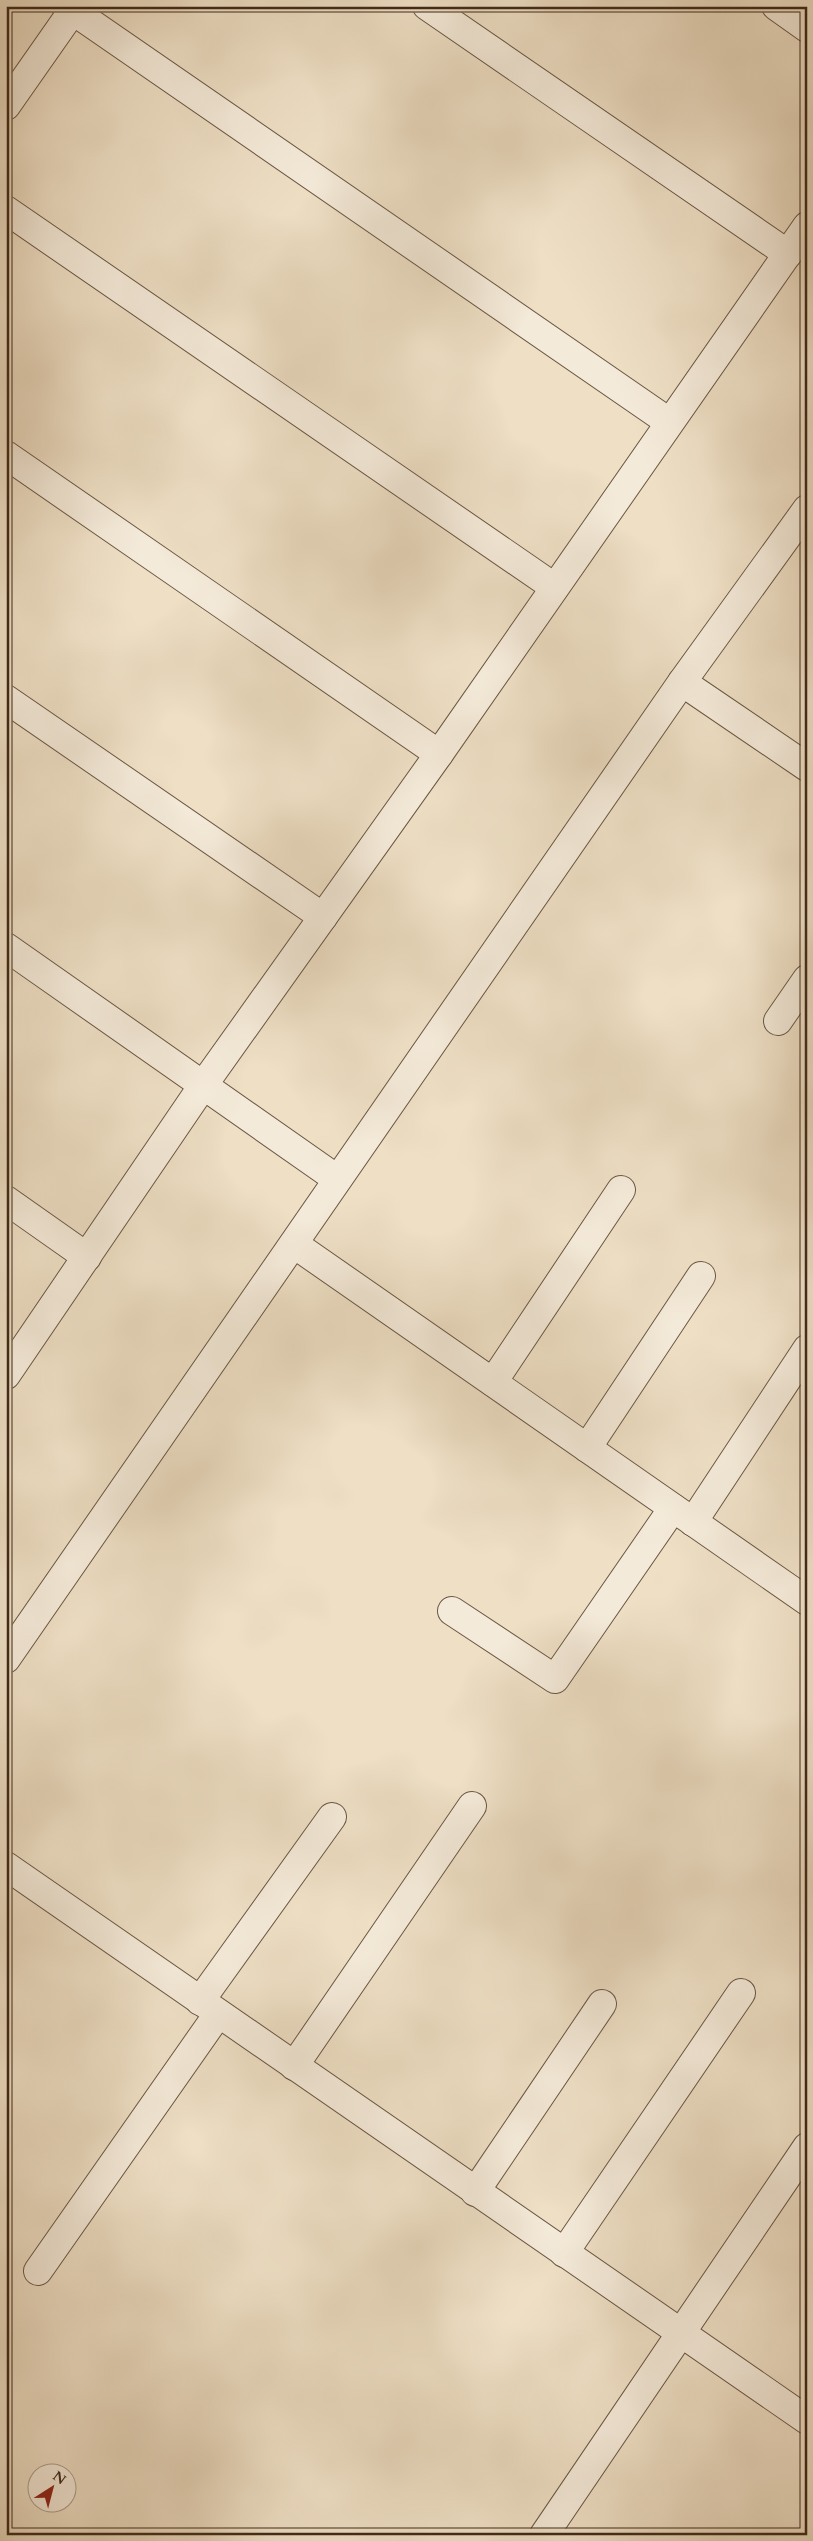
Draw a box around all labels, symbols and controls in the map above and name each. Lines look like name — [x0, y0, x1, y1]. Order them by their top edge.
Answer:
north arrow — [28, 2464, 78, 2514]
text: N — [49, 2467, 70, 2489]

